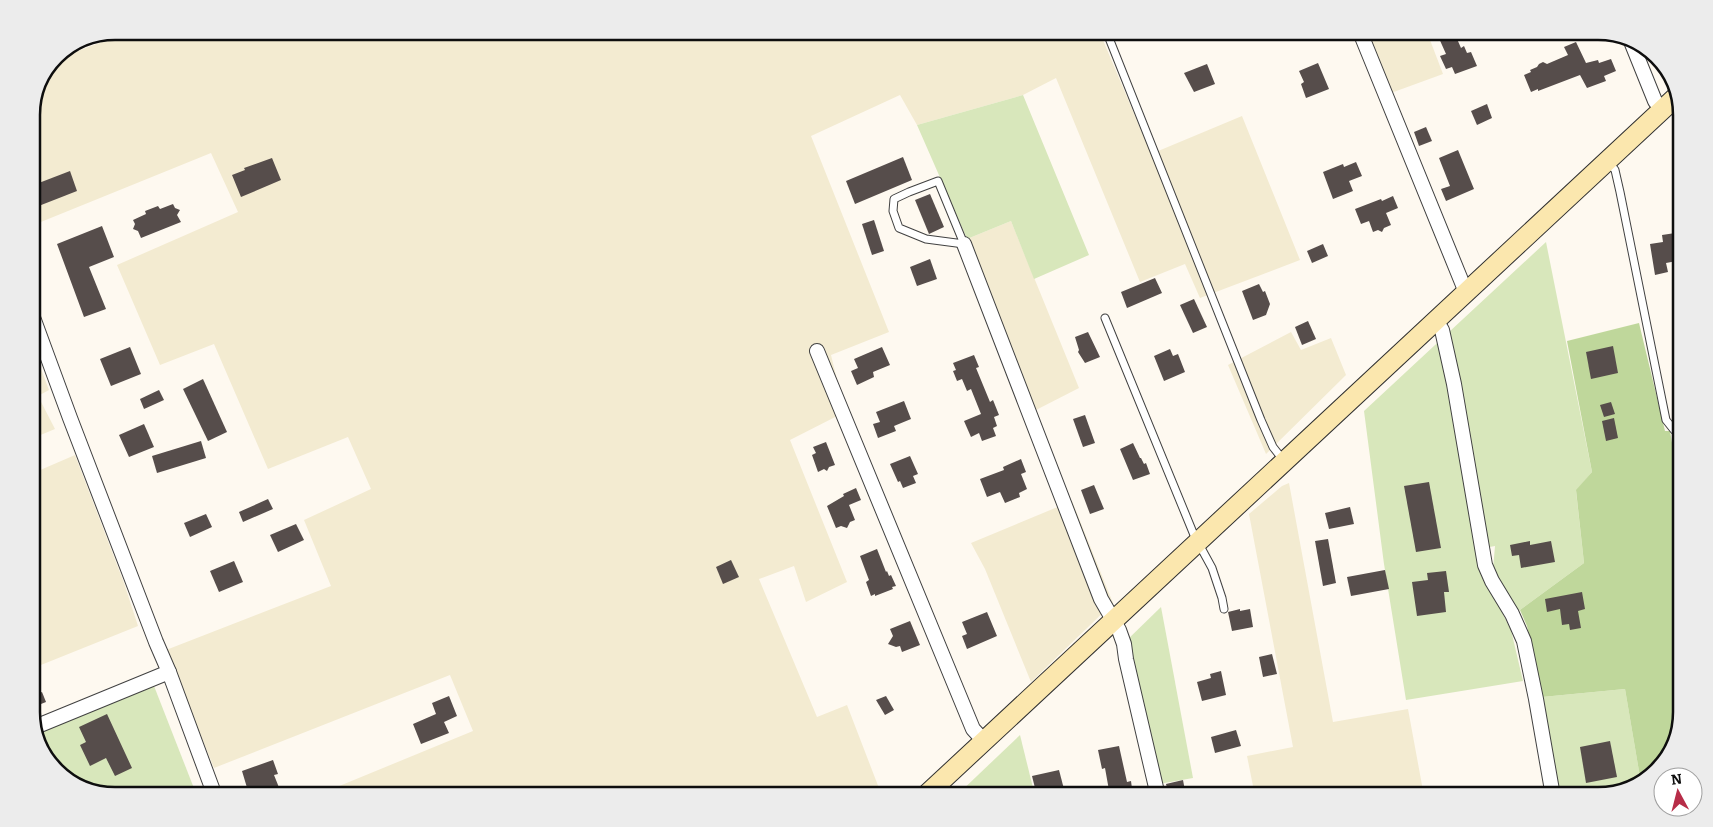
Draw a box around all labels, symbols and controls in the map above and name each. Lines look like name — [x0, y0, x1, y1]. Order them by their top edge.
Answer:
north arrow — [1653, 767, 1703, 817]
text: N — [1670, 770, 1683, 789]

